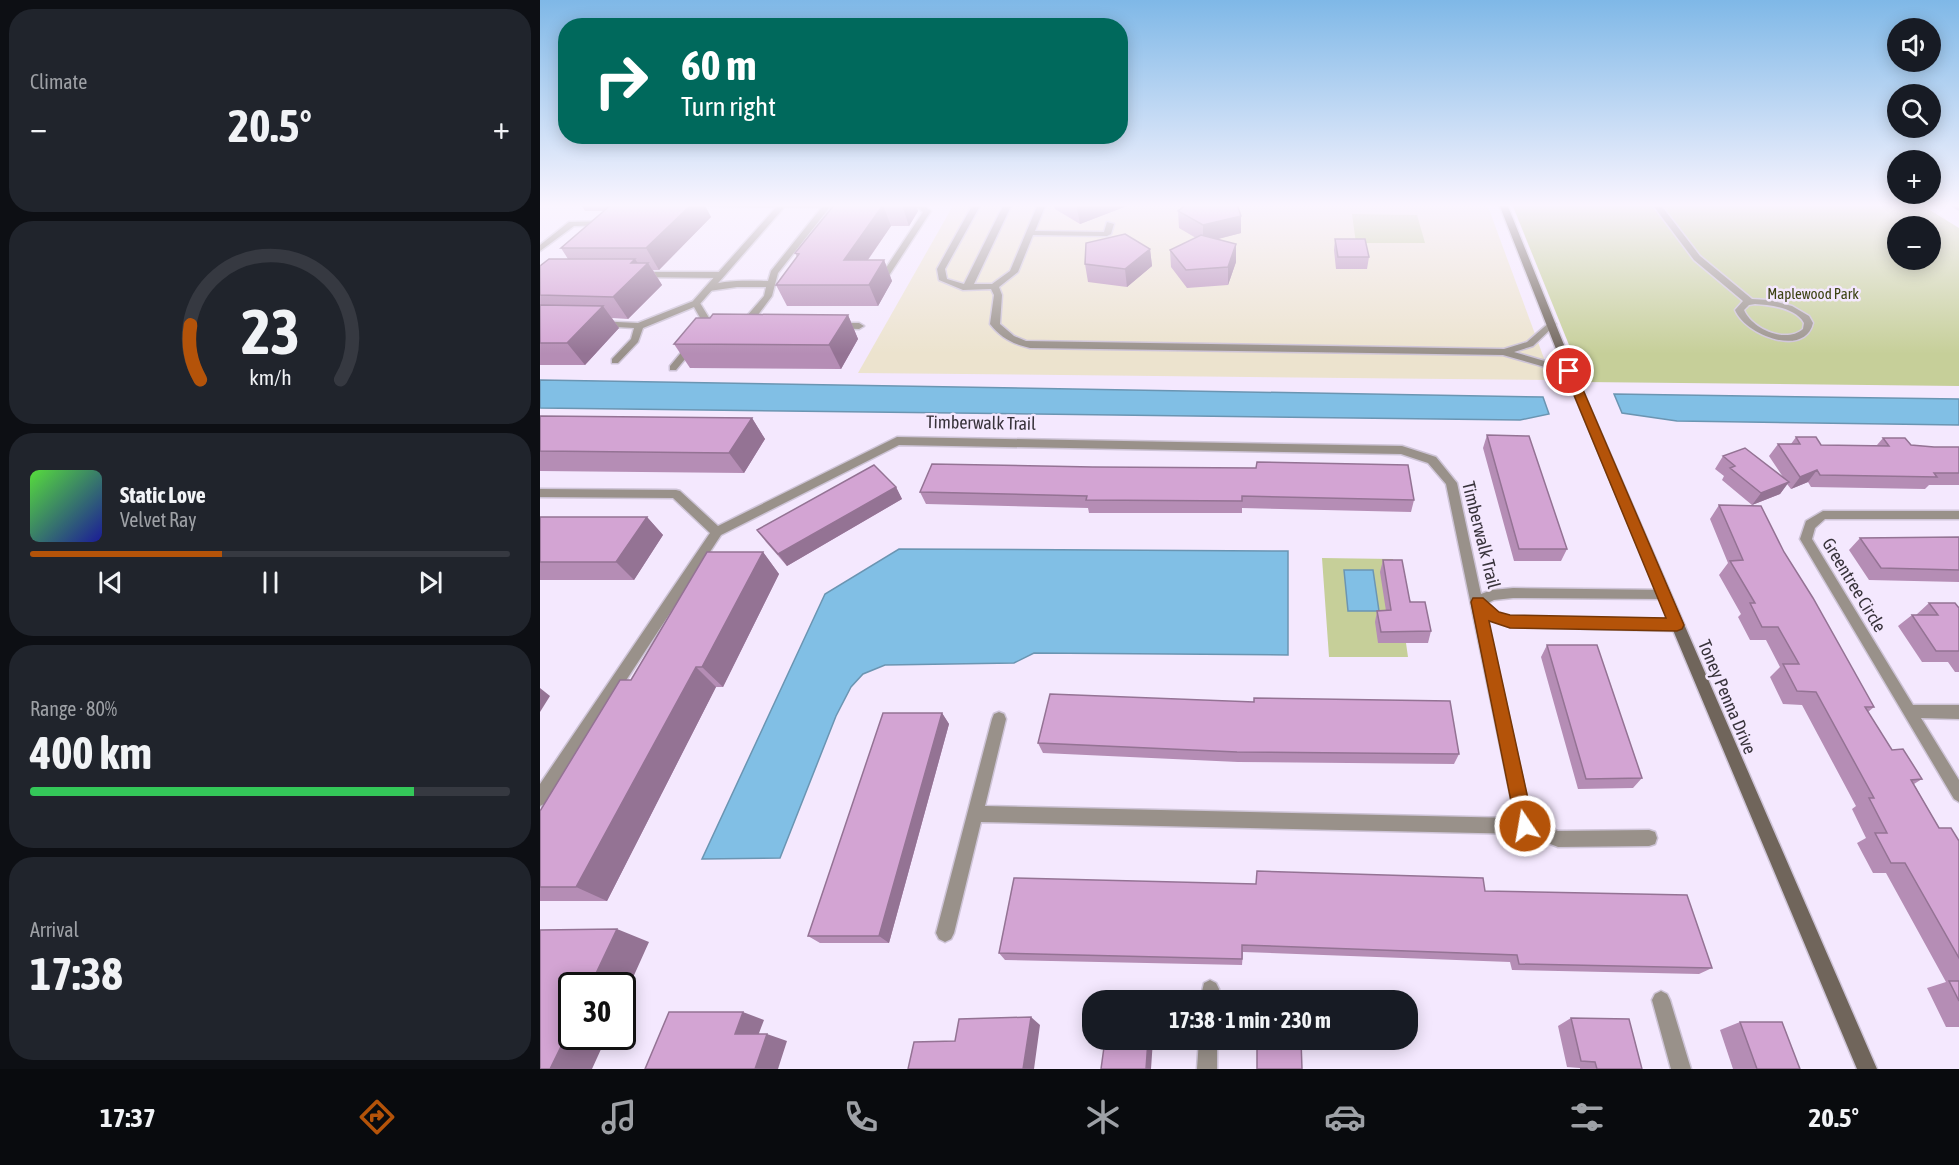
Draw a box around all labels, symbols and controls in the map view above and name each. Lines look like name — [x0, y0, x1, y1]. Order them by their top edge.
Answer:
map controls — [1887, 18, 1941, 270]
button: sound — [1887, 18, 1941, 72]
text: 60 m — [681, 41, 756, 89]
icon: right — [582, 42, 660, 120]
text: Climate — [30, 70, 87, 93]
button: search — [1887, 84, 1941, 138]
text: Turn right — [681, 91, 776, 122]
text: 20.5° — [228, 100, 312, 152]
text: − — [30, 108, 47, 146]
text: + — [493, 108, 510, 146]
button: + — [1887, 150, 1941, 204]
button: − — [1887, 216, 1941, 270]
park label: Maplewood Park — [1767, 285, 1859, 302]
text: 23 — [241, 296, 299, 367]
pin — [1543, 345, 1594, 396]
icon: arrive — [1552, 354, 1585, 387]
text: km/h — [249, 365, 291, 390]
street label: Timberwalk Trail — [926, 411, 1036, 434]
street label: Timberwalk Trail — [1458, 479, 1505, 591]
text: Static Love — [120, 482, 206, 508]
text: Velvet Ray — [120, 508, 197, 531]
street label: Greentree Circle — [1818, 534, 1891, 636]
icon: previous — [94, 566, 127, 599]
icon: pause — [254, 566, 287, 599]
icon: next — [414, 566, 447, 599]
street label: Toney Penna Drive — [1694, 637, 1761, 757]
text: Range · 80% — [30, 697, 117, 720]
text: 400 km — [30, 727, 152, 779]
position arrow — [1493, 794, 1557, 858]
text: Arrival — [30, 918, 79, 941]
text: 17:38 — [30, 948, 123, 1000]
speed limit sign: 30 — [558, 972, 636, 1050]
text: 17:38 · 1 min · 230 m — [1169, 1007, 1331, 1033]
icon: directions — [356, 1096, 398, 1138]
icon: music — [598, 1096, 640, 1138]
icon: phone — [840, 1096, 882, 1138]
icon: climate — [1082, 1096, 1124, 1138]
icon: car — [1324, 1096, 1366, 1138]
icon: filters — [1566, 1096, 1608, 1138]
text: 17:37 — [100, 1102, 156, 1133]
text: 20.5° — [1809, 1102, 1859, 1133]

